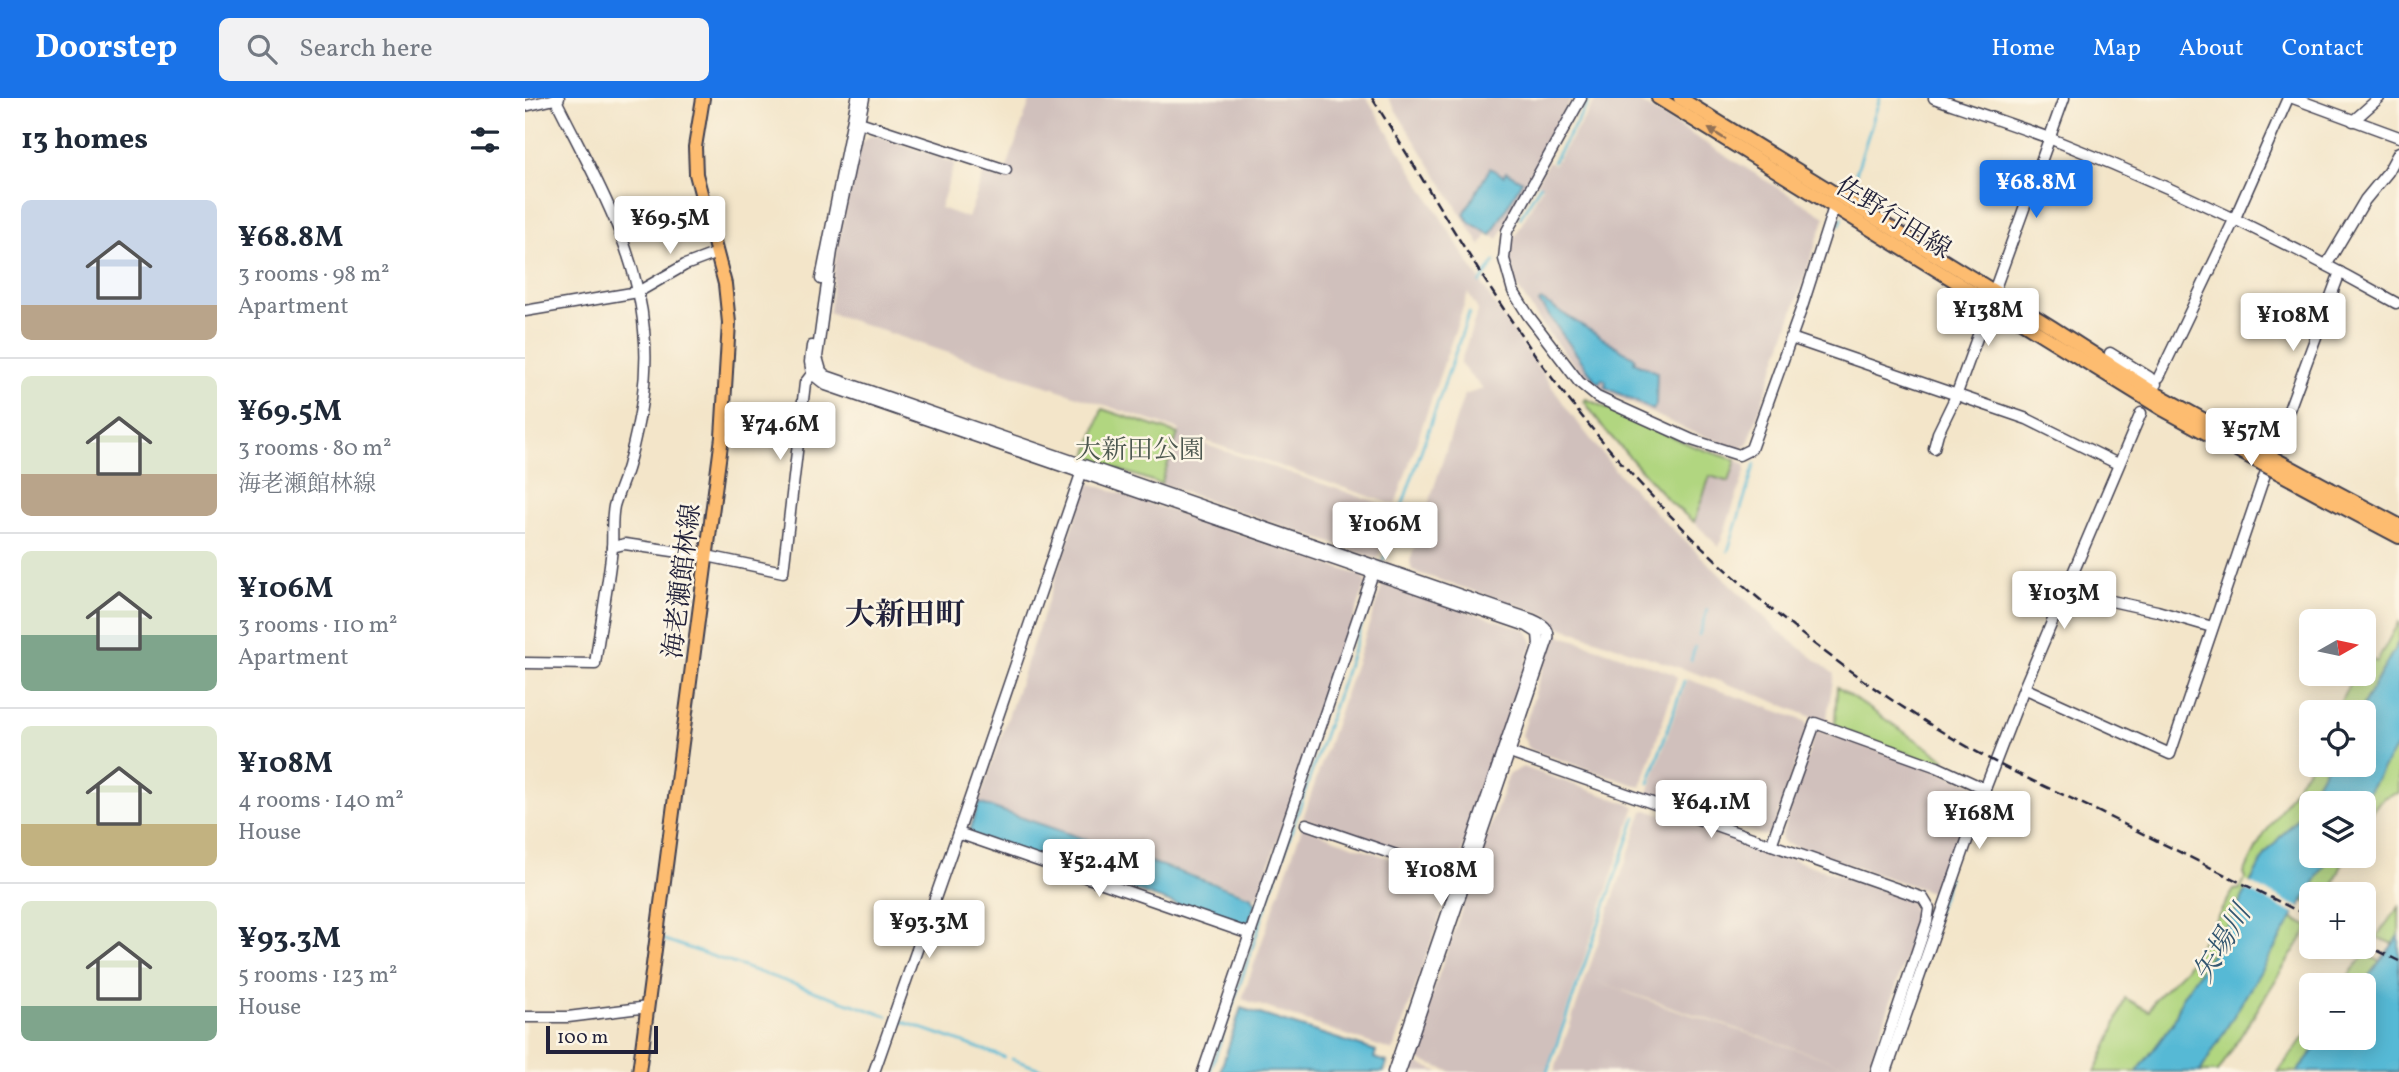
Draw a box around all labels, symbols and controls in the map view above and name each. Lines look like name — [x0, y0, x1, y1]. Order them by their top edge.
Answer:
search box — [219, 18, 709, 81]
text: Doorstep — [35, 26, 177, 72]
icon: search — [243, 30, 281, 68]
text: Search here — [299, 31, 433, 67]
text: Home — [1991, 32, 2055, 66]
text: Map — [2093, 32, 2141, 66]
text: About — [2179, 32, 2244, 66]
text: Contact — [2282, 32, 2364, 66]
text: 13 homes — [21, 119, 148, 161]
icon: filters — [466, 121, 504, 159]
one-way arrow — [1707, 128, 1727, 141]
pin: ¥68.8M — [1979, 160, 2093, 220]
text: ¥68.8M — [1996, 167, 2076, 199]
street label: 佐野行田線 — [1828, 169, 1958, 268]
pin: ¥69.5M — [613, 197, 727, 256]
text: ¥69.5M — [630, 203, 710, 235]
text: ¥68.8M — [238, 217, 343, 259]
icon: home — [77, 228, 161, 312]
text: 3 rooms · 98 m² — [238, 259, 390, 291]
pin: ¥138M — [1939, 288, 2037, 348]
text: Apartment — [238, 291, 349, 323]
pin: ¥108M — [2244, 294, 2342, 353]
text: ¥138M — [1953, 295, 2023, 327]
text: ¥108M — [2257, 300, 2329, 332]
text: ¥69.5M — [238, 391, 342, 433]
pin: ¥74.6M — [723, 402, 837, 462]
icon: home — [77, 404, 161, 488]
pin: ¥57M — [2210, 408, 2292, 468]
text: ¥74.6M — [740, 409, 820, 441]
text: ¥57M — [2222, 415, 2280, 447]
text: 3 rooms · 80 m² — [238, 433, 391, 465]
park label: 大新田公園 — [1075, 433, 1205, 469]
text: 海老瀬館林線 — [238, 469, 376, 501]
street label: 海老瀬館林線 — [656, 502, 710, 661]
pin: ¥106M — [1336, 503, 1434, 562]
text: ¥106M — [1349, 509, 1421, 541]
text: ¥106M — [238, 568, 333, 610]
pin: ¥103M — [2015, 572, 2113, 631]
text: ¥103M — [2028, 578, 2100, 610]
icon: home — [77, 579, 161, 663]
district label: 大新田町 — [845, 595, 965, 637]
north arrow — [2299, 609, 2377, 686]
map controls — [2299, 609, 2376, 1050]
text: 3 rooms · 110 m² — [238, 610, 398, 642]
text: Apartment — [238, 642, 349, 674]
button: locate — [2299, 700, 2376, 777]
text: ¥108M — [238, 743, 333, 785]
icon: home — [77, 754, 161, 838]
pin: ¥64.1M — [1654, 780, 1768, 840]
text: 4 rooms · 140 m² — [238, 785, 404, 817]
text: ¥64.1M — [1672, 787, 1750, 819]
button: layers — [2299, 791, 2376, 868]
pin: ¥168M — [1930, 792, 2028, 851]
text: ¥168M — [1943, 798, 2015, 830]
text: House — [238, 817, 301, 849]
pin: ¥52.4M — [1042, 840, 1156, 899]
text: ¥52.4M — [1059, 846, 1139, 878]
pin: ¥108M — [1392, 848, 1490, 908]
text: ¥108M — [1405, 855, 1477, 887]
button: + — [2299, 882, 2376, 959]
water label: 矢場川 — [2185, 896, 2263, 990]
pin: ¥93.3M — [872, 900, 986, 960]
text: ¥93.3M — [890, 907, 968, 939]
text: ¥93.3M — [238, 918, 341, 960]
icon: home — [77, 929, 161, 1013]
text: 5 rooms · 123 m² — [238, 960, 398, 992]
button: − — [2299, 973, 2376, 1050]
text: House — [238, 992, 301, 1024]
scale bar — [546, 1023, 658, 1055]
text: 100 m — [557, 1025, 608, 1051]

